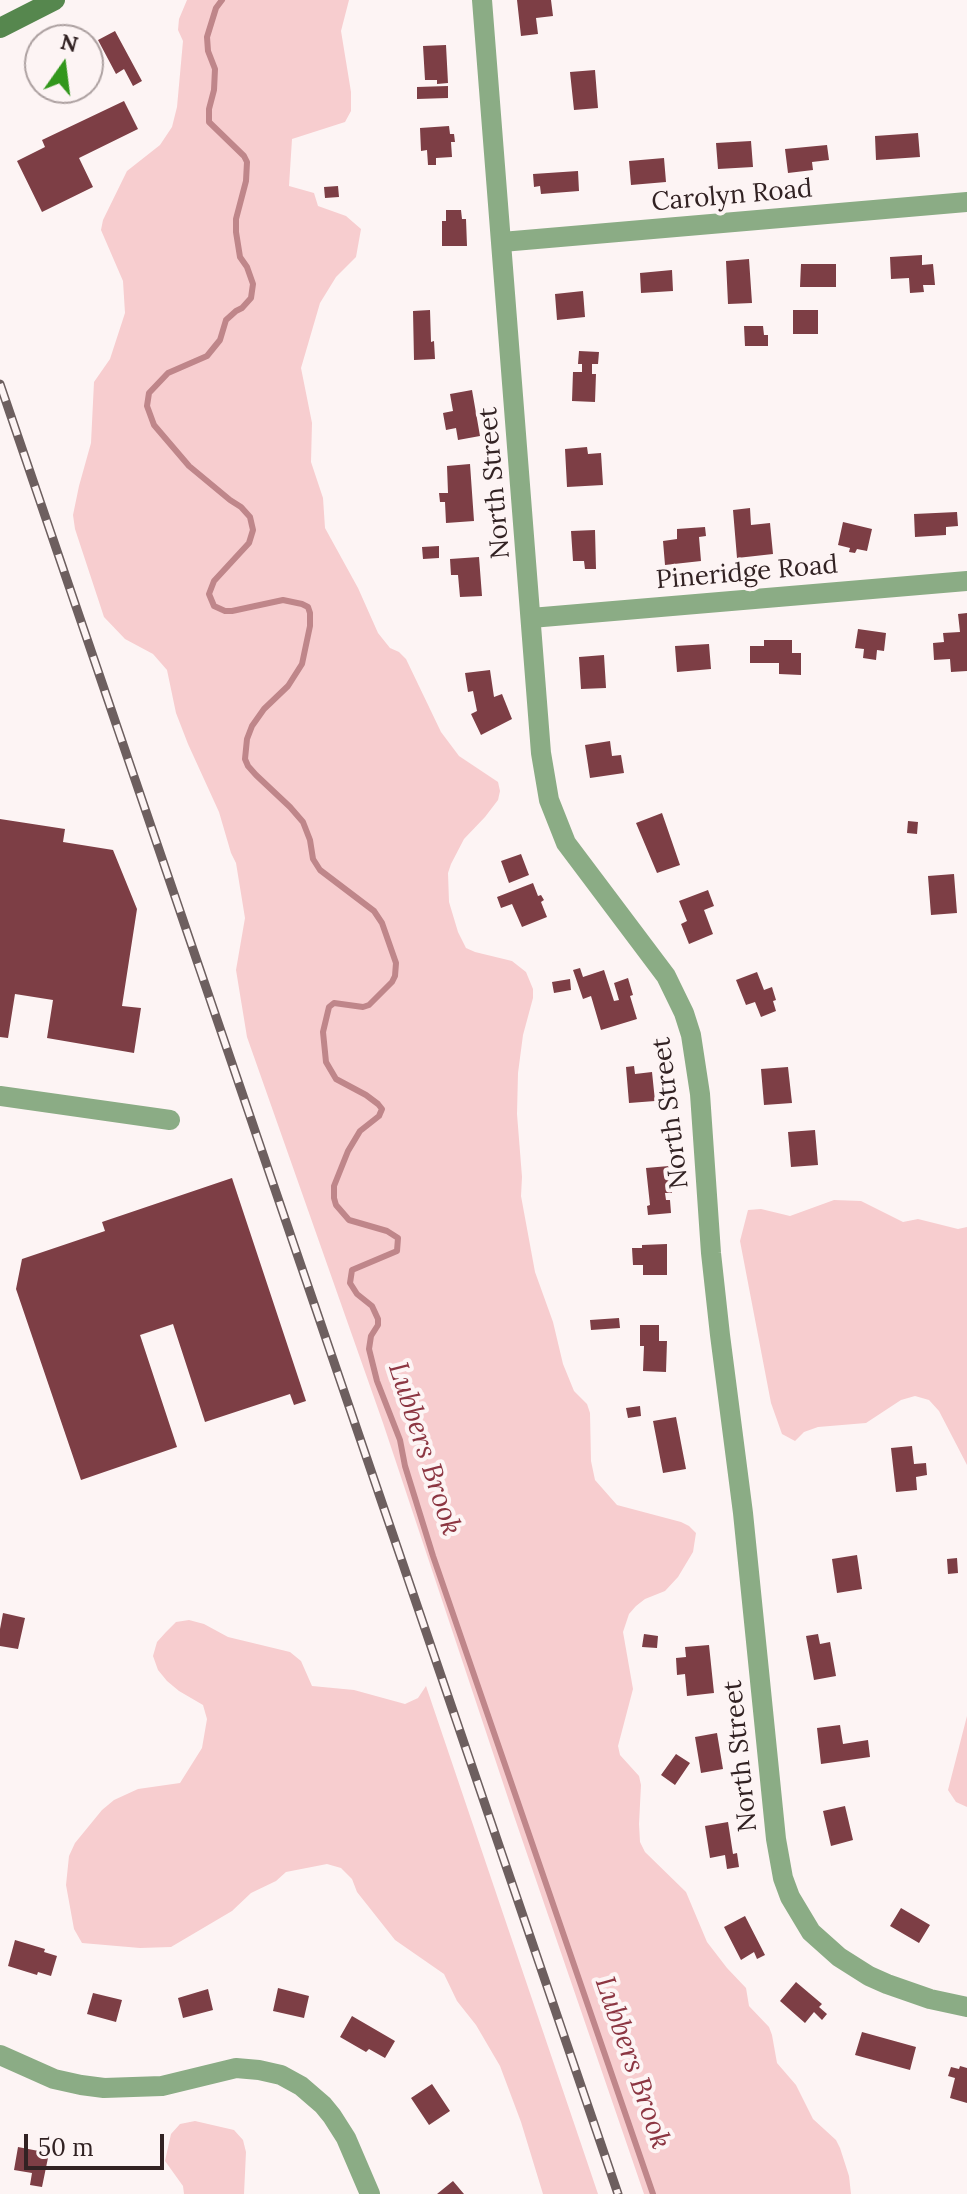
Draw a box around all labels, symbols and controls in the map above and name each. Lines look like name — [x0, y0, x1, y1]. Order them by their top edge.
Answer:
north arrow — [24, 24, 104, 104]
text: N — [58, 27, 81, 58]
street label: Carolyn Road — [650, 173, 814, 219]
street label: North Street — [473, 406, 517, 560]
street label: Pineridge Road — [655, 550, 839, 596]
street label: North Street — [646, 1035, 696, 1191]
water label: Lubbers Brook — [380, 1358, 468, 1540]
street label: North Street — [718, 1679, 764, 1833]
water label: Lubbers Brook — [587, 1972, 677, 2154]
scale bar — [28, 2118, 168, 2168]
text: 50 m — [38, 2132, 94, 2163]

